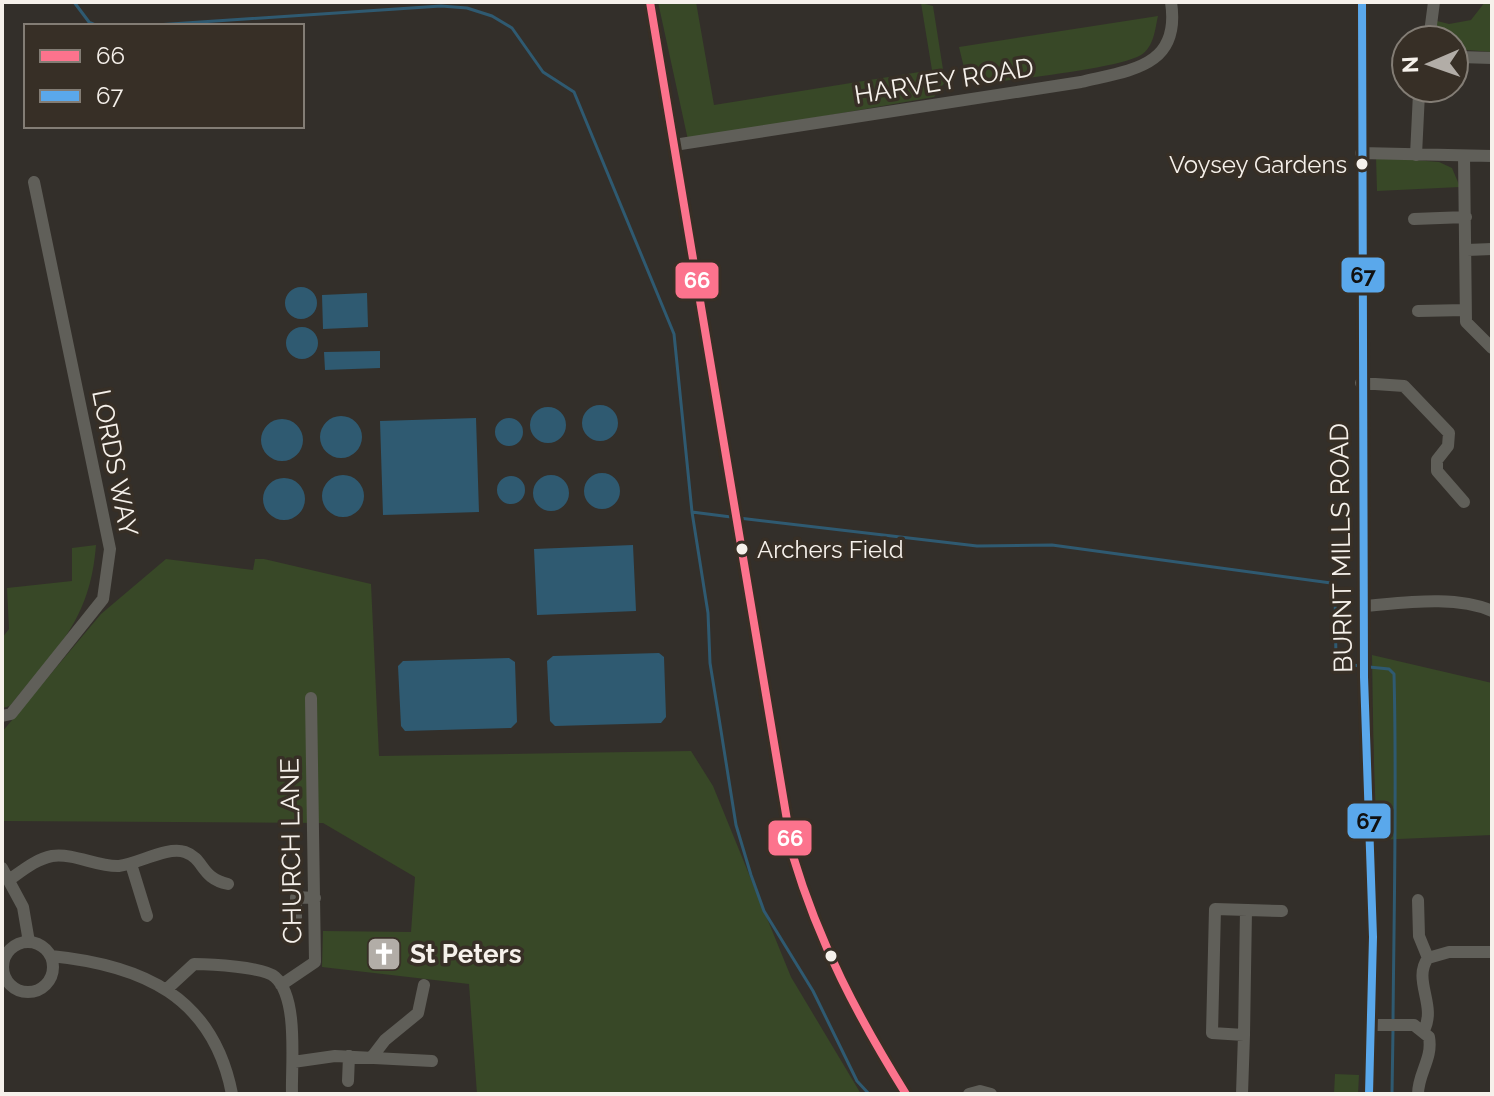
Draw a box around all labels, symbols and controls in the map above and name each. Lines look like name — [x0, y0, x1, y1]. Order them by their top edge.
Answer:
legend — [24, 24, 304, 128]
north arrow — [1390, 24, 1470, 104]
text: 66 — [96, 41, 125, 70]
street label: HARVEY ROAD — [852, 52, 1036, 110]
text: N — [1397, 56, 1423, 74]
text: 67 — [96, 81, 123, 110]
place label: Voysey Gardens — [1169, 150, 1347, 179]
marker: Voysey Gardens — [1354, 156, 1370, 172]
line badge: 67 — [1340, 256, 1386, 294]
line badge: 66 — [674, 261, 720, 300]
text: 67 — [1350, 262, 1377, 288]
text: 66 — [684, 267, 710, 293]
street label: LORDS WAY — [86, 387, 144, 539]
street label: BURNT MILLS ROAD — [1324, 423, 1358, 673]
place label: Archers Field — [757, 535, 904, 564]
marker: Archers Field — [734, 541, 750, 557]
street label: CHURCH LANE — [274, 758, 308, 944]
line badge: 67 — [1346, 802, 1392, 840]
text: 67 — [1356, 808, 1383, 834]
line badge: 66 — [767, 819, 813, 857]
text: 66 — [777, 825, 803, 851]
church icon: St Peters — [365, 935, 403, 973]
place label: St Peters — [410, 939, 522, 969]
unlabelled marker — [823, 948, 839, 964]

